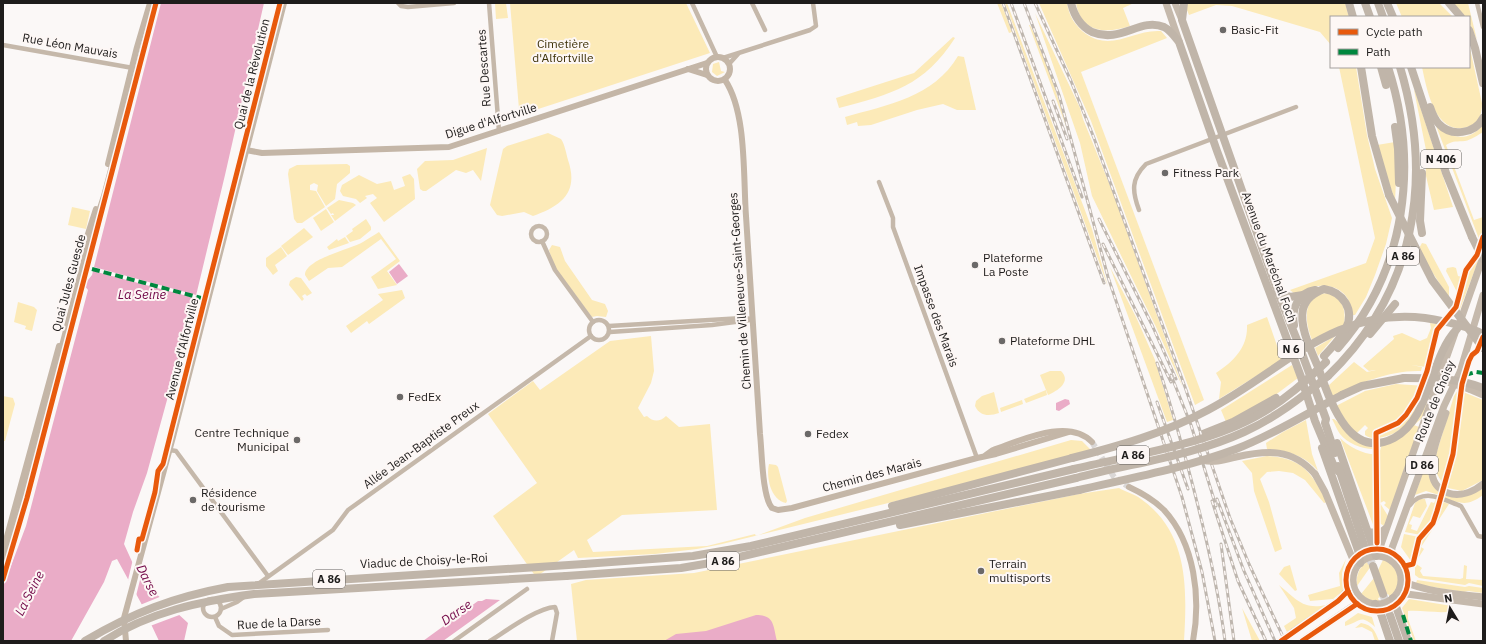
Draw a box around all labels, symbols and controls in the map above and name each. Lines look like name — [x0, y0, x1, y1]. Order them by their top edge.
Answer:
legend — [1330, 16, 1470, 68]
street label: Quai de la Révolution — [230, 17, 273, 131]
place label: Basic-Fit — [1231, 22, 1279, 37]
text: Cycle path — [1366, 24, 1423, 39]
marker: Basic-Fit — [1218, 25, 1228, 35]
street label: Rue Descartes — [473, 29, 494, 107]
street label: Rue Léon Mauvais — [21, 30, 119, 61]
park label: Cimetière d'Alfortville — [532, 36, 594, 65]
text: Path — [1366, 44, 1391, 59]
street label: Digue d'Alfortville — [443, 99, 539, 142]
road number: N 406 — [1421, 150, 1461, 168]
place label: Fitness Park — [1173, 165, 1240, 180]
marker: Fitness Park — [1160, 168, 1170, 178]
street label: Avenue du Maréchal Foch — [1239, 189, 1300, 324]
street label: Chemin de Villeneuve-Saint-Georges — [725, 192, 754, 390]
street label: Quai Jules Guesde — [48, 232, 89, 333]
road number: A 86 — [1387, 247, 1419, 265]
place label: Plateforme La Poste — [983, 250, 1043, 279]
marker: Plateforme La Poste — [970, 260, 980, 270]
street label: Impasse des Marais — [911, 263, 962, 369]
water label: La Seine — [118, 286, 167, 303]
street label: Avenue d'Alfortville — [162, 296, 202, 401]
place label: Plateforme DHL — [1010, 333, 1095, 348]
marker: Plateforme DHL — [997, 336, 1007, 346]
road number: N 6 — [1278, 340, 1304, 358]
street label: Route de Choisy — [1411, 358, 1458, 444]
place label: FedEx — [408, 389, 441, 404]
marker: FedEx — [395, 392, 405, 402]
street label: Allée Jean-Baptiste Preux — [360, 398, 482, 492]
place label: Centre Technique Municipal — [194, 425, 289, 454]
place label: Fedex — [816, 426, 848, 441]
marker: Fedex — [803, 429, 813, 439]
marker: Centre Technique Municipal — [292, 435, 302, 445]
road number: A 86 — [1117, 446, 1149, 464]
street label: Chemin des Marais — [821, 454, 923, 495]
road number: D 86 — [1406, 456, 1438, 474]
place label: Résidence de tourisme — [201, 485, 266, 514]
marker: Résidence de tourisme — [188, 495, 198, 505]
street label: Viaduc de Choisy-le-Roi — [360, 550, 488, 571]
road number: A 86 — [707, 552, 739, 570]
place label: Terrain multisports — [989, 556, 1051, 585]
water label: Darse — [132, 561, 163, 599]
marker: Terrain multisports — [976, 566, 986, 576]
water label: La Seine — [11, 568, 48, 619]
road number: A 86 — [313, 570, 345, 588]
north arrow — [1430, 588, 1470, 628]
text: N — [1443, 591, 1453, 606]
water label: Darse — [438, 596, 475, 629]
street label: Rue de la Darse — [237, 613, 322, 632]

